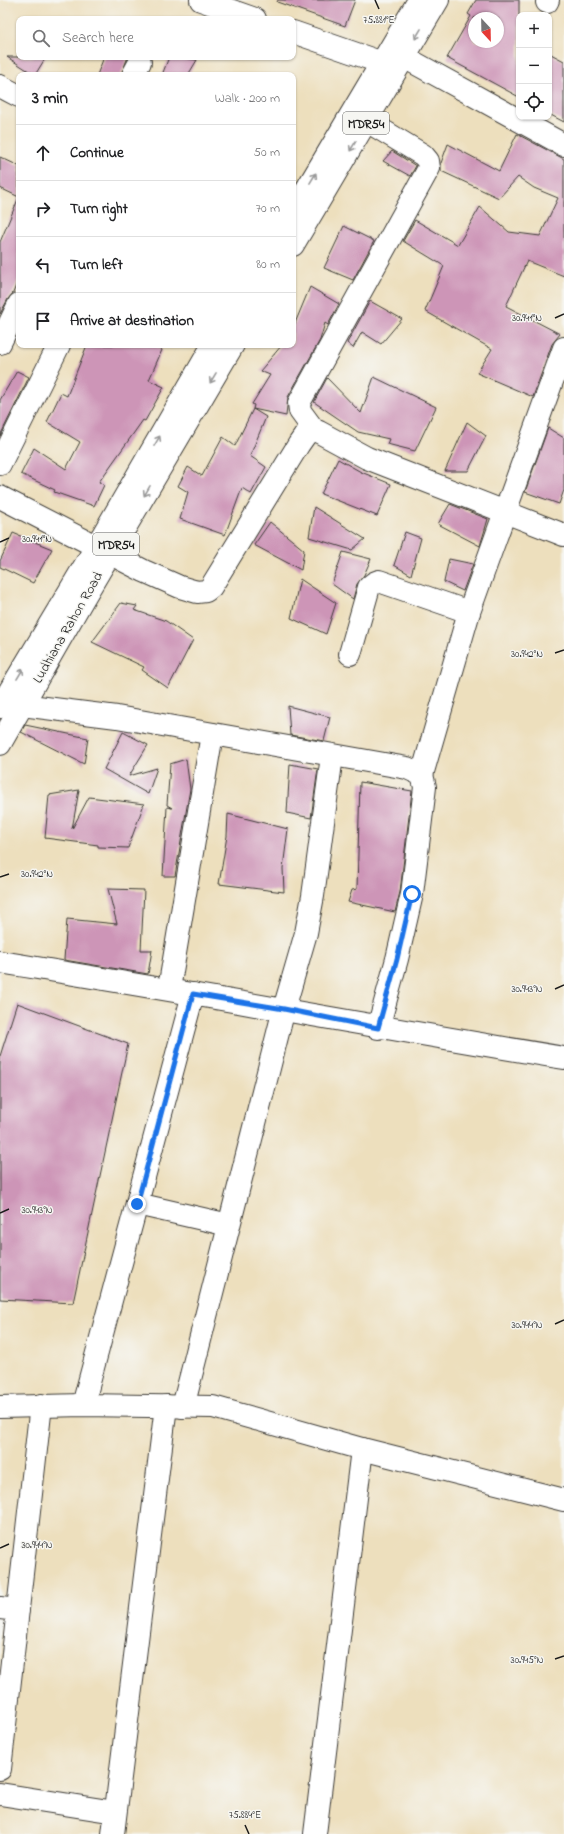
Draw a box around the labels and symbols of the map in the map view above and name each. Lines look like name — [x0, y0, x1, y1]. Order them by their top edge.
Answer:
north arrow — [468, 12, 504, 48]
text: 75.881°E — [363, 13, 395, 28]
one-way arrow — [413, 28, 421, 40]
road number: MDR54 — [343, 112, 389, 134]
one-way arrow — [348, 140, 356, 152]
one-way arrow — [309, 173, 317, 184]
text: 30.941°N — [512, 311, 542, 326]
one-way arrow — [208, 372, 216, 384]
one-way arrow — [153, 435, 161, 447]
one-way arrow — [143, 485, 151, 497]
text: 30.941°N — [22, 532, 52, 547]
road number: MDR54 — [93, 533, 139, 555]
street label: Ludhiana Rahon Road — [28, 568, 109, 687]
text: 30.942°N — [511, 647, 543, 662]
one-way arrow — [16, 669, 24, 680]
text: 30.942°N — [21, 867, 53, 882]
route start — [403, 885, 421, 903]
text: 30.943°N — [511, 982, 543, 997]
route end — [128, 1195, 146, 1213]
text: 30.943°N — [21, 1203, 53, 1218]
text: 30.944°N — [511, 1318, 543, 1333]
text: 30.944°N — [21, 1538, 53, 1553]
text: 30.945°N — [511, 1653, 544, 1668]
text: 75.884°E — [229, 1808, 261, 1823]

